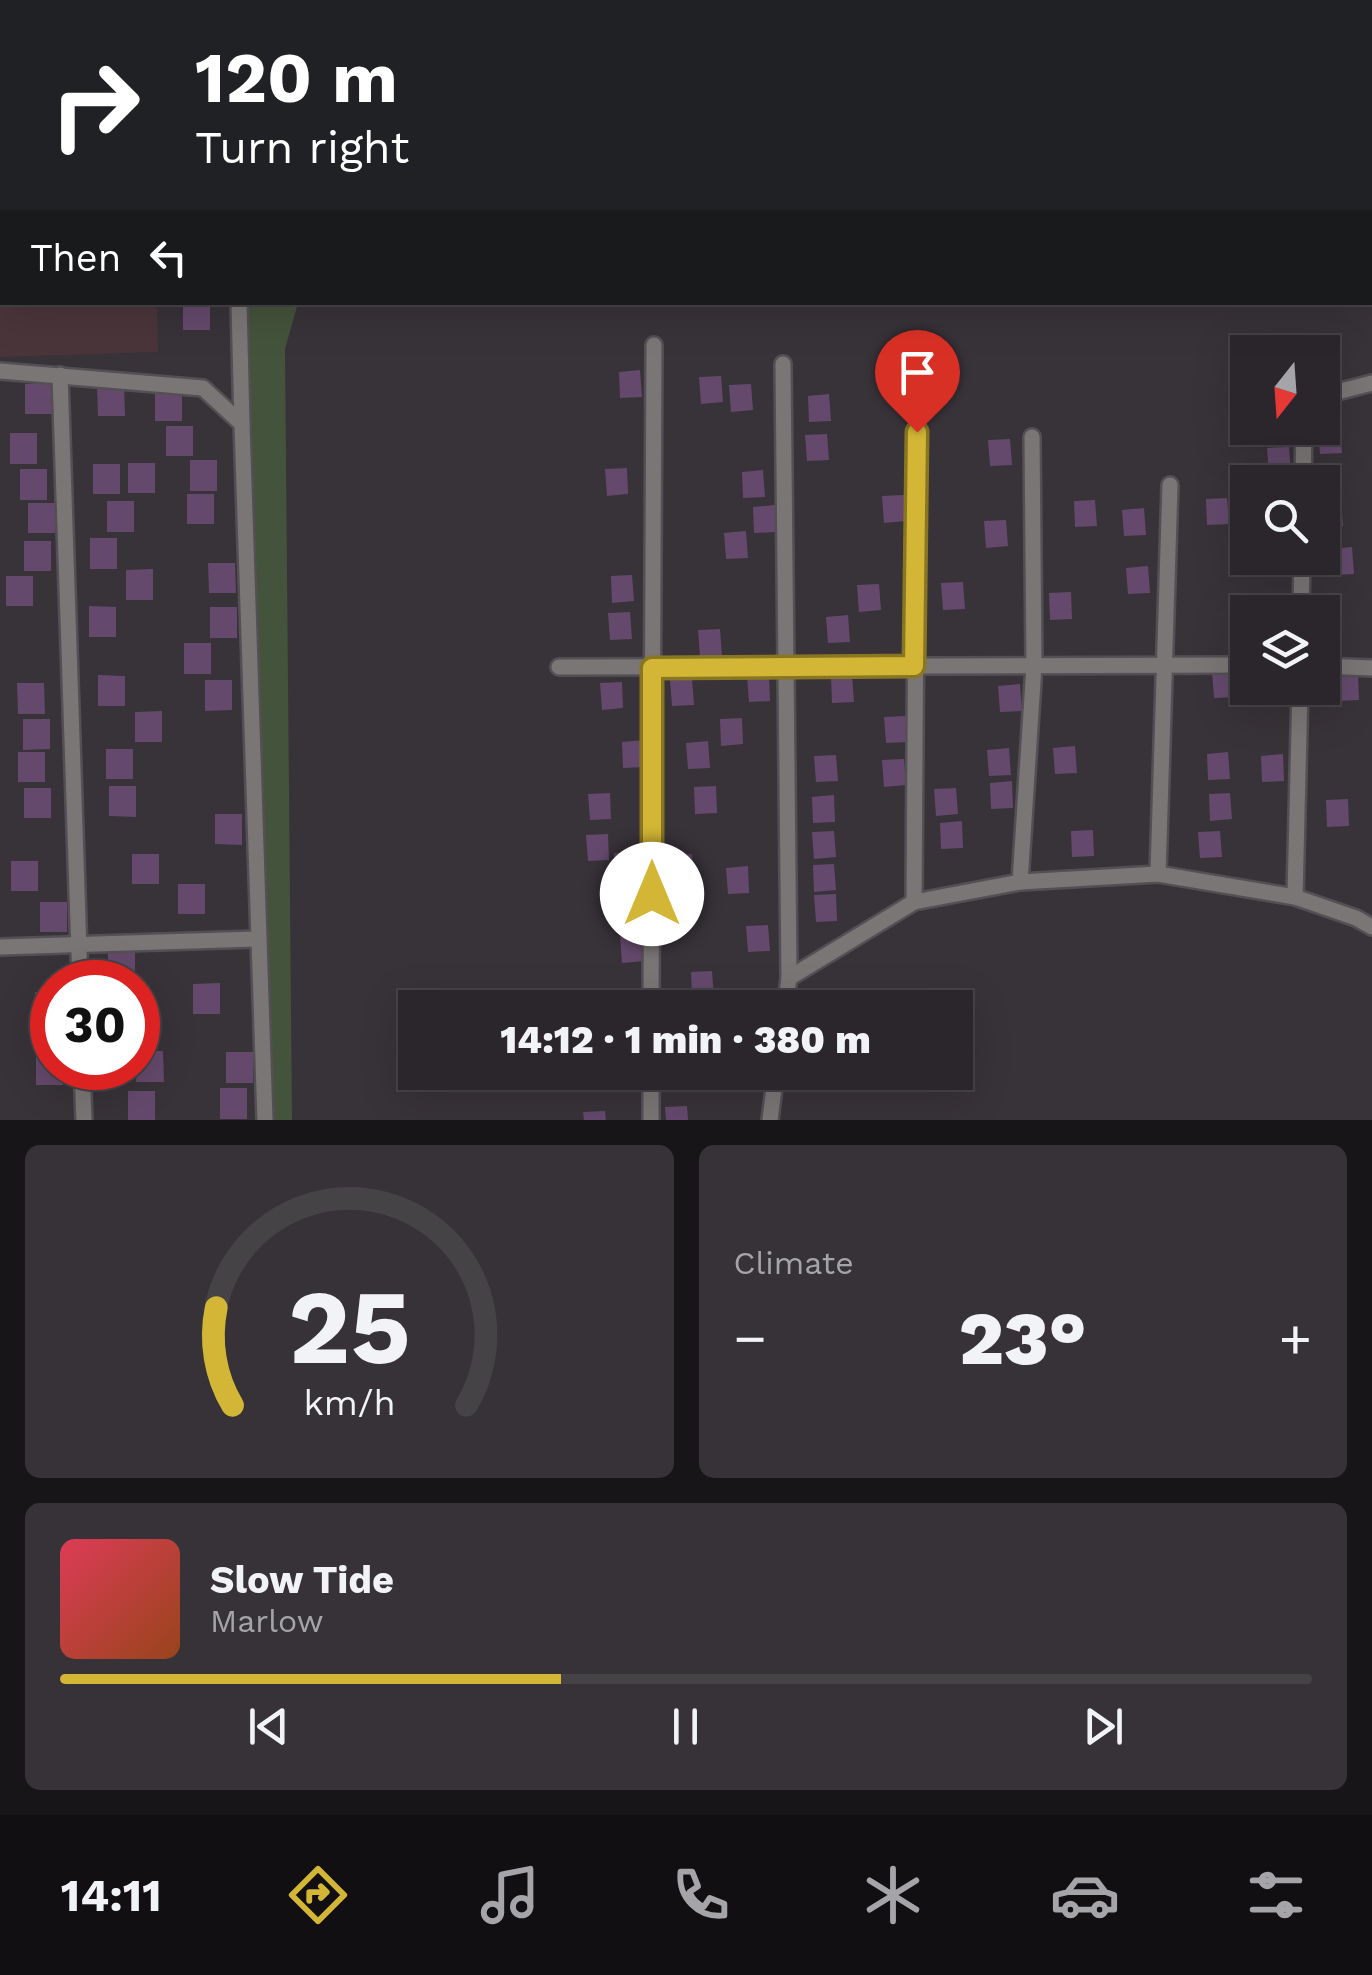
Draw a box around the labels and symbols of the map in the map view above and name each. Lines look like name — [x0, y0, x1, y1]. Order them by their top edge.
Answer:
pin — [875, 330, 960, 433]
north arrow — [1230, 335, 1340, 445]
position arrow — [600, 842, 704, 946]
speed limit sign: 30 — [30, 960, 160, 1090]

